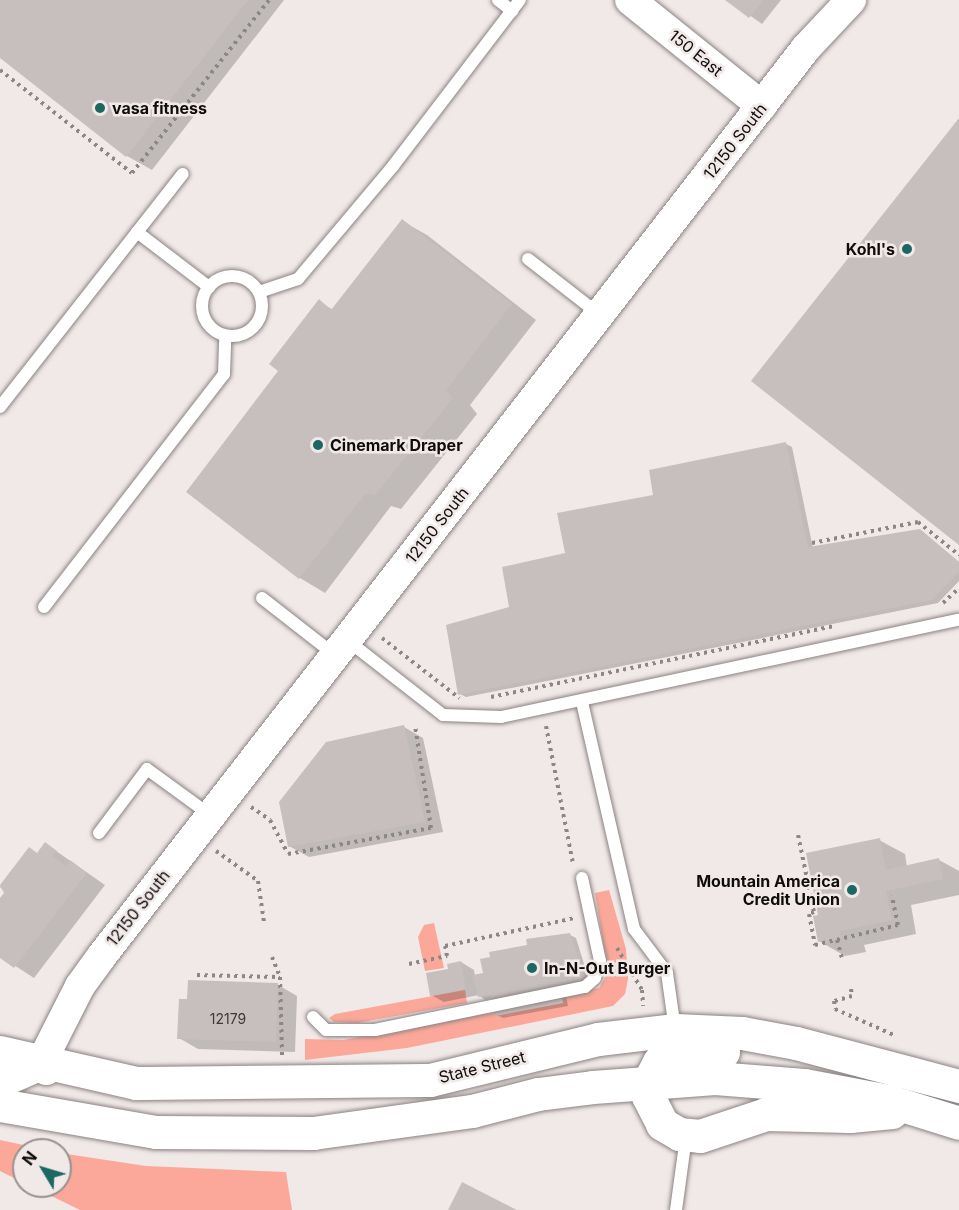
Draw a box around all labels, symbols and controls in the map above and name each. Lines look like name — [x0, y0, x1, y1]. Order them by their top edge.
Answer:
street label: 150 East — [665, 26, 727, 80]
place label: vasa fitness — [112, 98, 207, 118]
street label: 12150 South — [699, 99, 771, 183]
marker: vasa fitness — [93, 101, 107, 115]
place label: Kohl's — [846, 239, 895, 259]
marker: Kohl's — [900, 242, 914, 256]
place label: Cinemark Draper — [330, 435, 463, 455]
marker: Cinemark Draper — [311, 438, 325, 452]
street label: 12150 South — [401, 483, 473, 567]
street label: 12150 South — [102, 866, 174, 950]
place label: Mountain America Credit Union — [696, 871, 840, 909]
marker: Mountain America Credit Union — [845, 883, 859, 897]
place label: In-N-Out Burger — [544, 958, 670, 978]
marker: In-N-Out Burger — [525, 961, 539, 975]
house number: 12179 — [210, 1011, 246, 1027]
street label: State Street — [437, 1047, 527, 1087]
north arrow — [12, 1138, 72, 1198]
text: N — [18, 1147, 41, 1169]

